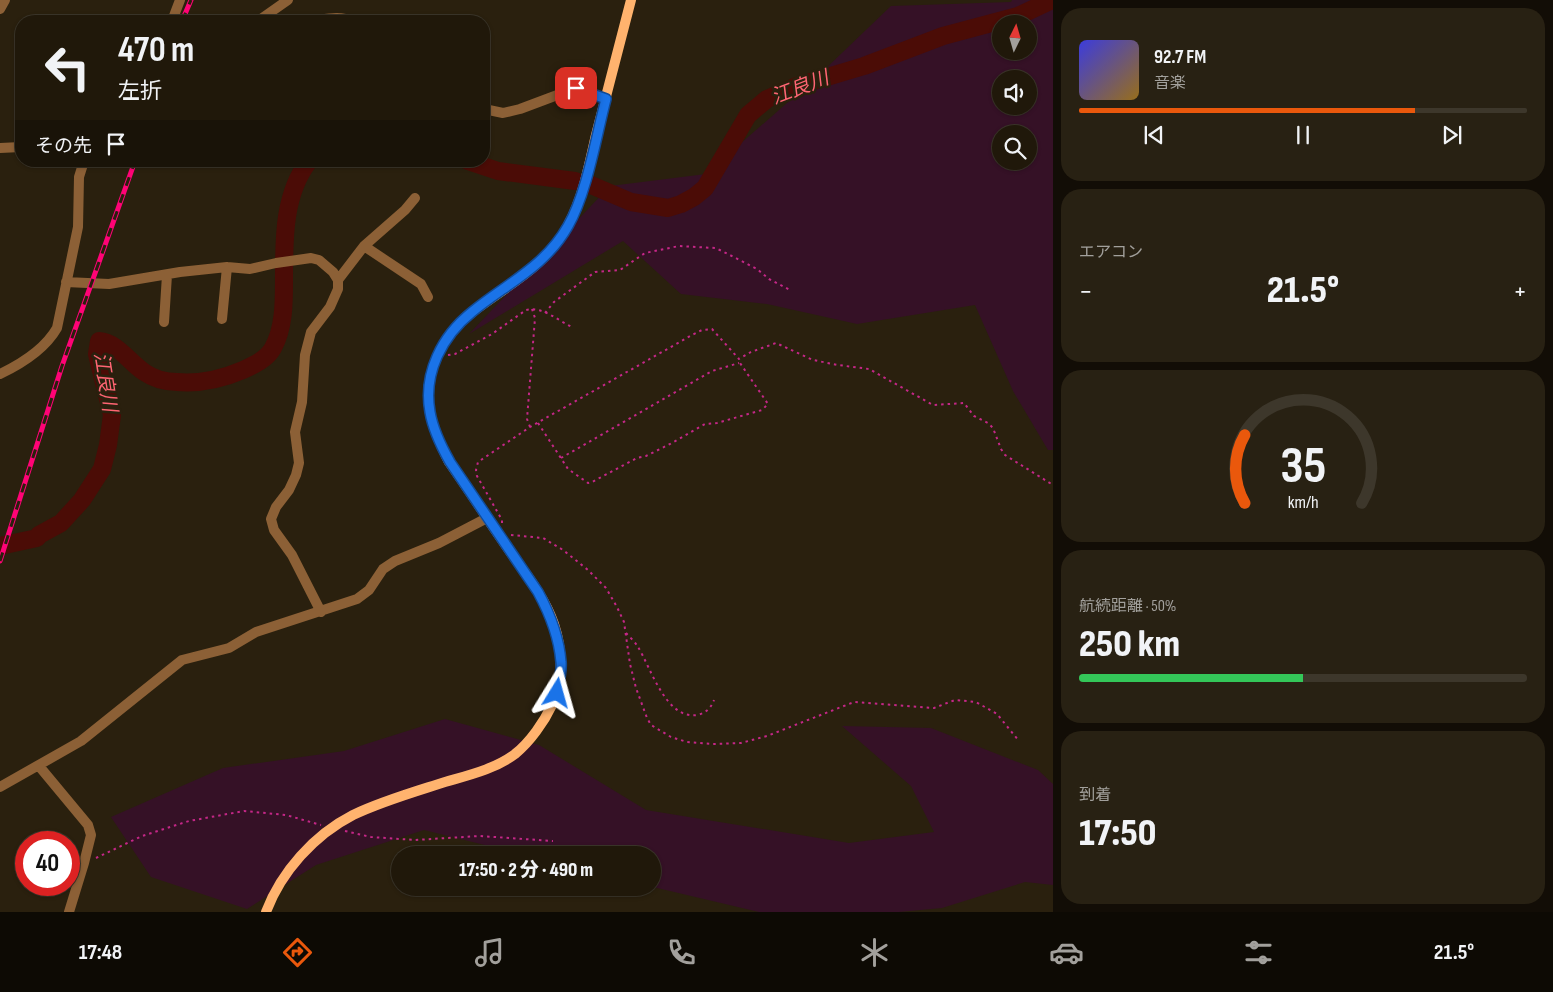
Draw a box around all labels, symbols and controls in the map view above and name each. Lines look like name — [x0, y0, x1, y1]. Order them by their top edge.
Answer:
north arrow — [992, 15, 1038, 60]
map controls — [992, 15, 1037, 170]
text: 470 m — [118, 29, 194, 72]
icon: left — [35, 35, 100, 100]
text: 92.7 FM — [1154, 46, 1206, 69]
water label: 江良川 — [768, 65, 834, 110]
pin — [555, 67, 597, 109]
button: sound — [992, 70, 1037, 115]
icon: arrive — [562, 74, 590, 102]
text: 音楽 — [1154, 74, 1186, 93]
text: 左折 — [118, 78, 162, 105]
icon: previous — [1140, 121, 1168, 149]
icon: pause — [1289, 121, 1317, 149]
icon: next — [1438, 121, 1466, 149]
button: search — [992, 125, 1037, 170]
icon: arrive — [102, 130, 130, 158]
text: その先 — [35, 135, 92, 158]
text: エアコン — [1079, 243, 1143, 262]
text: 21.5° — [1267, 268, 1339, 313]
text: − — [1079, 275, 1093, 308]
text: + — [1513, 275, 1527, 308]
water label: 江良川 — [88, 350, 122, 415]
text: 35 — [1280, 435, 1326, 498]
text: km/h — [1288, 492, 1318, 513]
text: 航続距離 · 50% — [1079, 597, 1176, 616]
text: 250 km — [1079, 622, 1180, 667]
position arrow — [530, 666, 582, 718]
text: 到着 — [1079, 786, 1111, 805]
text: 17:50 — [1079, 811, 1156, 856]
speed limit sign: 40 — [15, 831, 80, 896]
text: 17:50 · 2 分 · 490 m — [459, 859, 593, 882]
icon: directions — [280, 935, 315, 970]
icon: music — [472, 935, 507, 970]
icon: phone — [664, 935, 699, 970]
icon: climate — [857, 935, 892, 970]
icon: car — [1049, 935, 1084, 970]
icon: filters — [1241, 935, 1276, 970]
text: 17:48 — [79, 939, 122, 966]
text: 21.5° — [1434, 939, 1474, 966]

